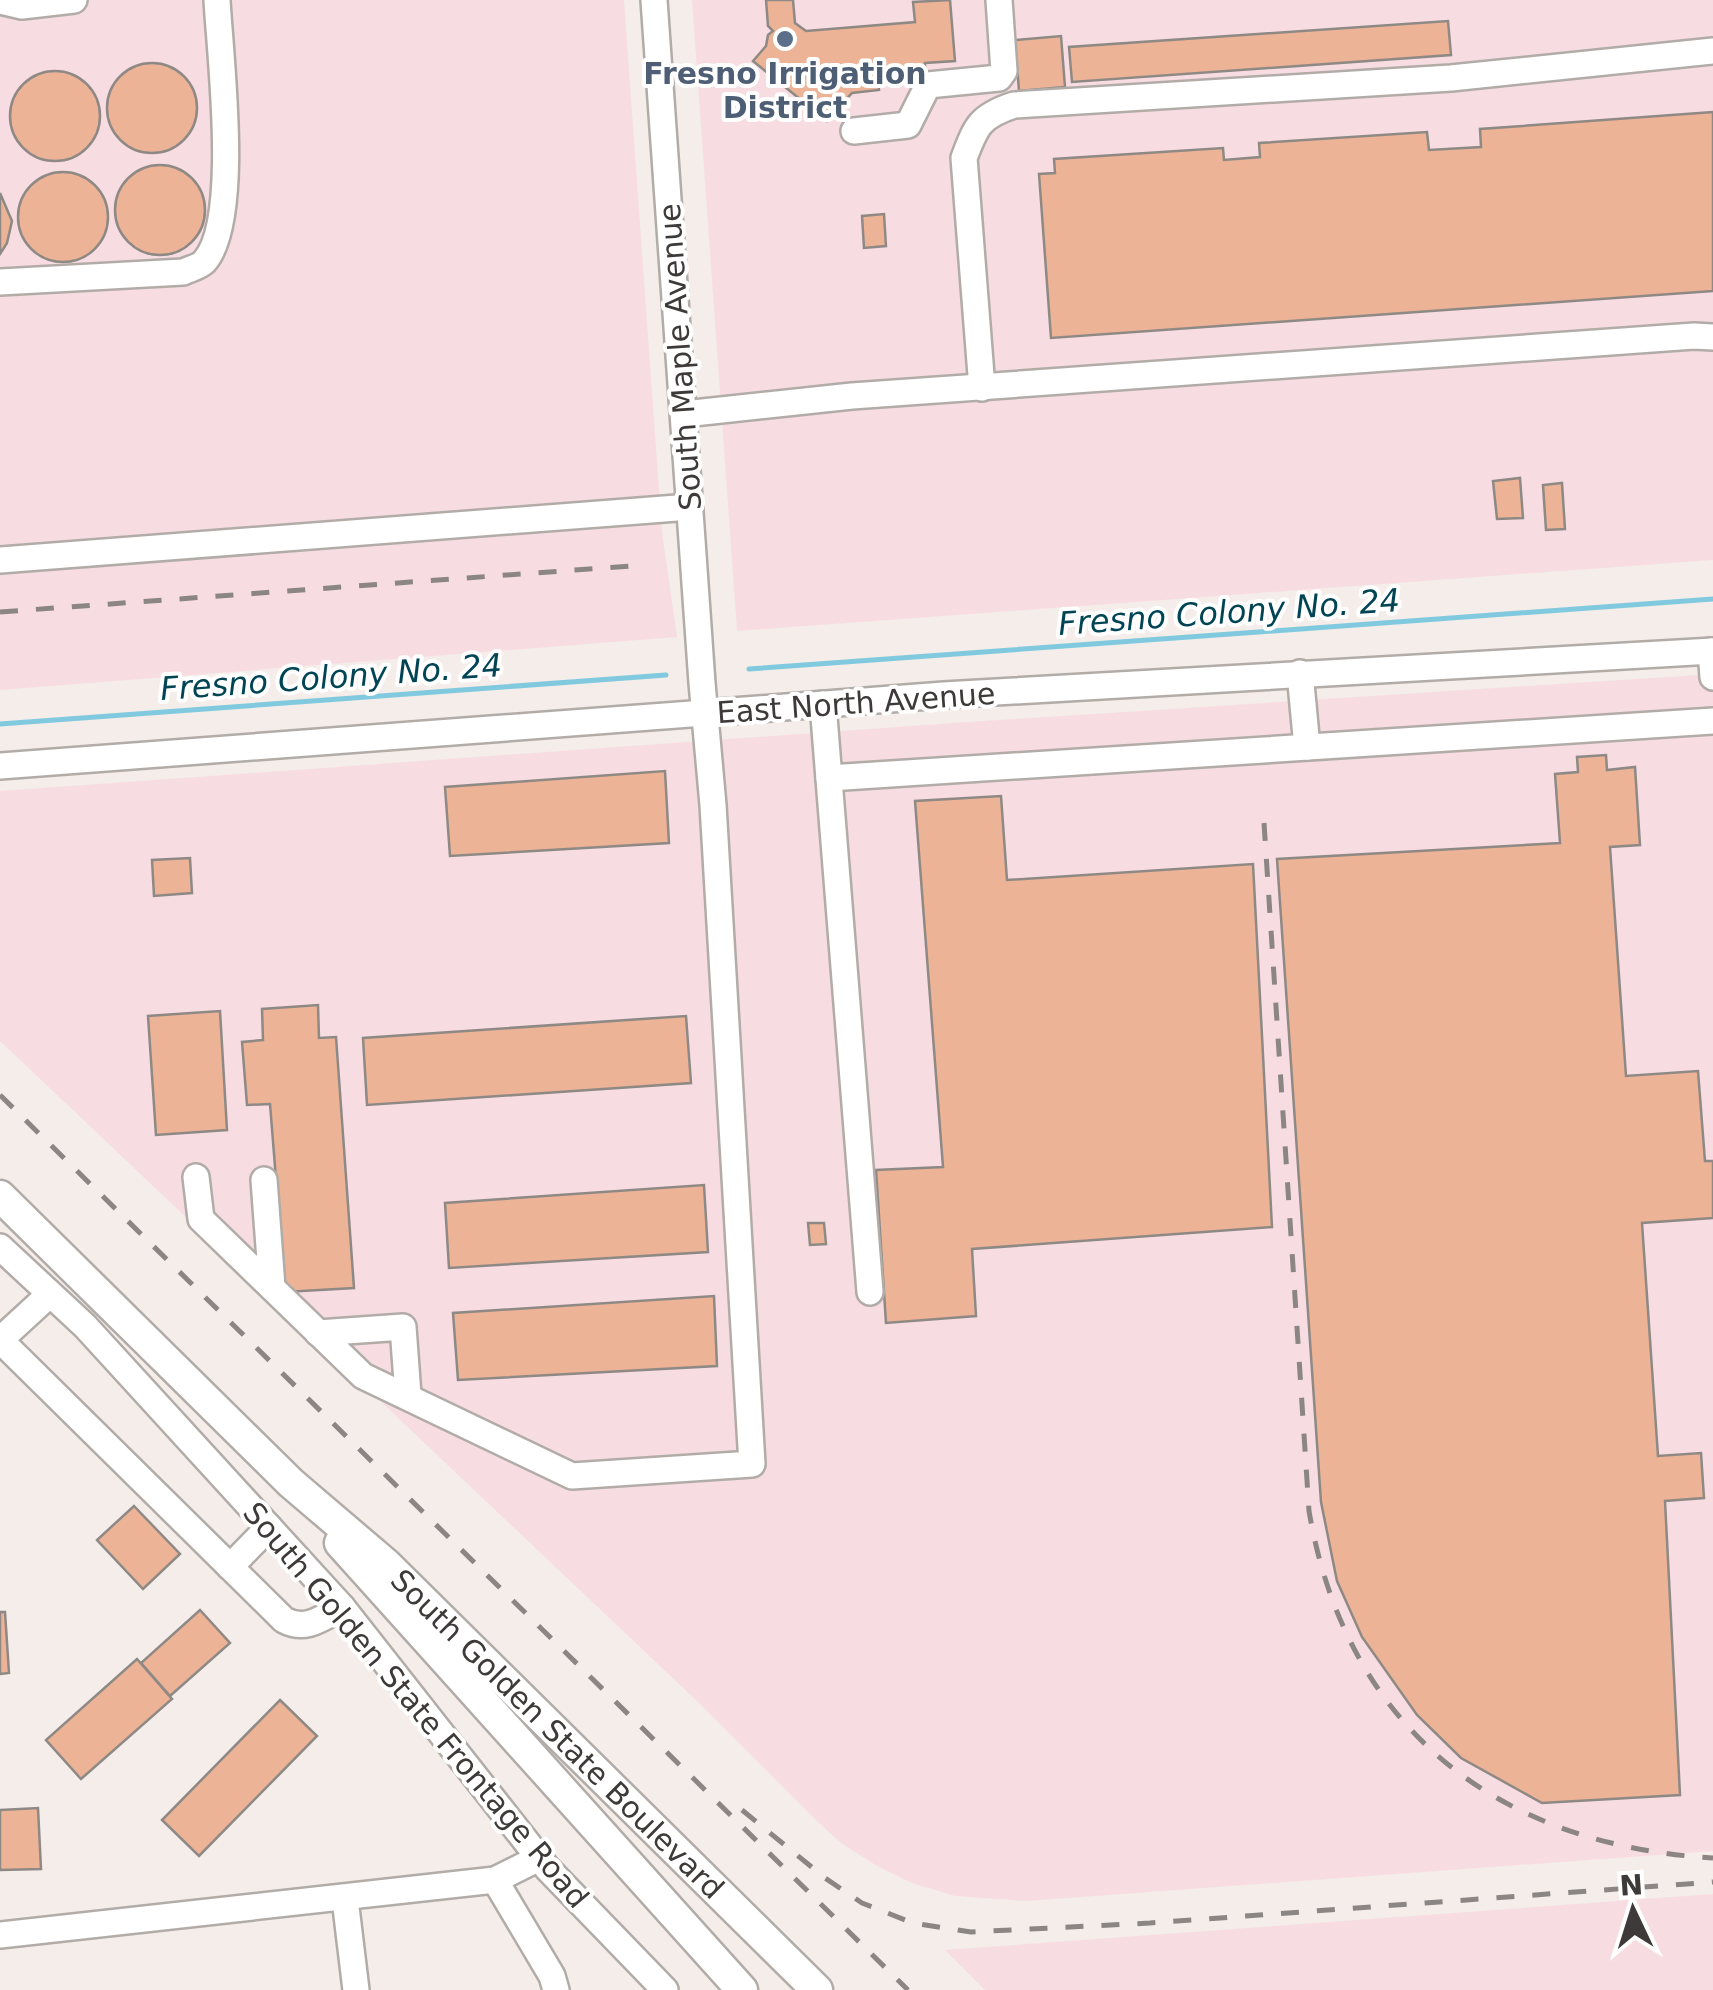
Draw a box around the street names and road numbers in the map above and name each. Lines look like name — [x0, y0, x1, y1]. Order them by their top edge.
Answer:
street label: South Maple Avenue — [652, 202, 708, 512]
street label: East North Avenue — [716, 676, 996, 730]
street label: South Golden State Frontage Road — [236, 1495, 596, 1915]
street label: South Golden State Boulevard — [384, 1562, 731, 1906]

